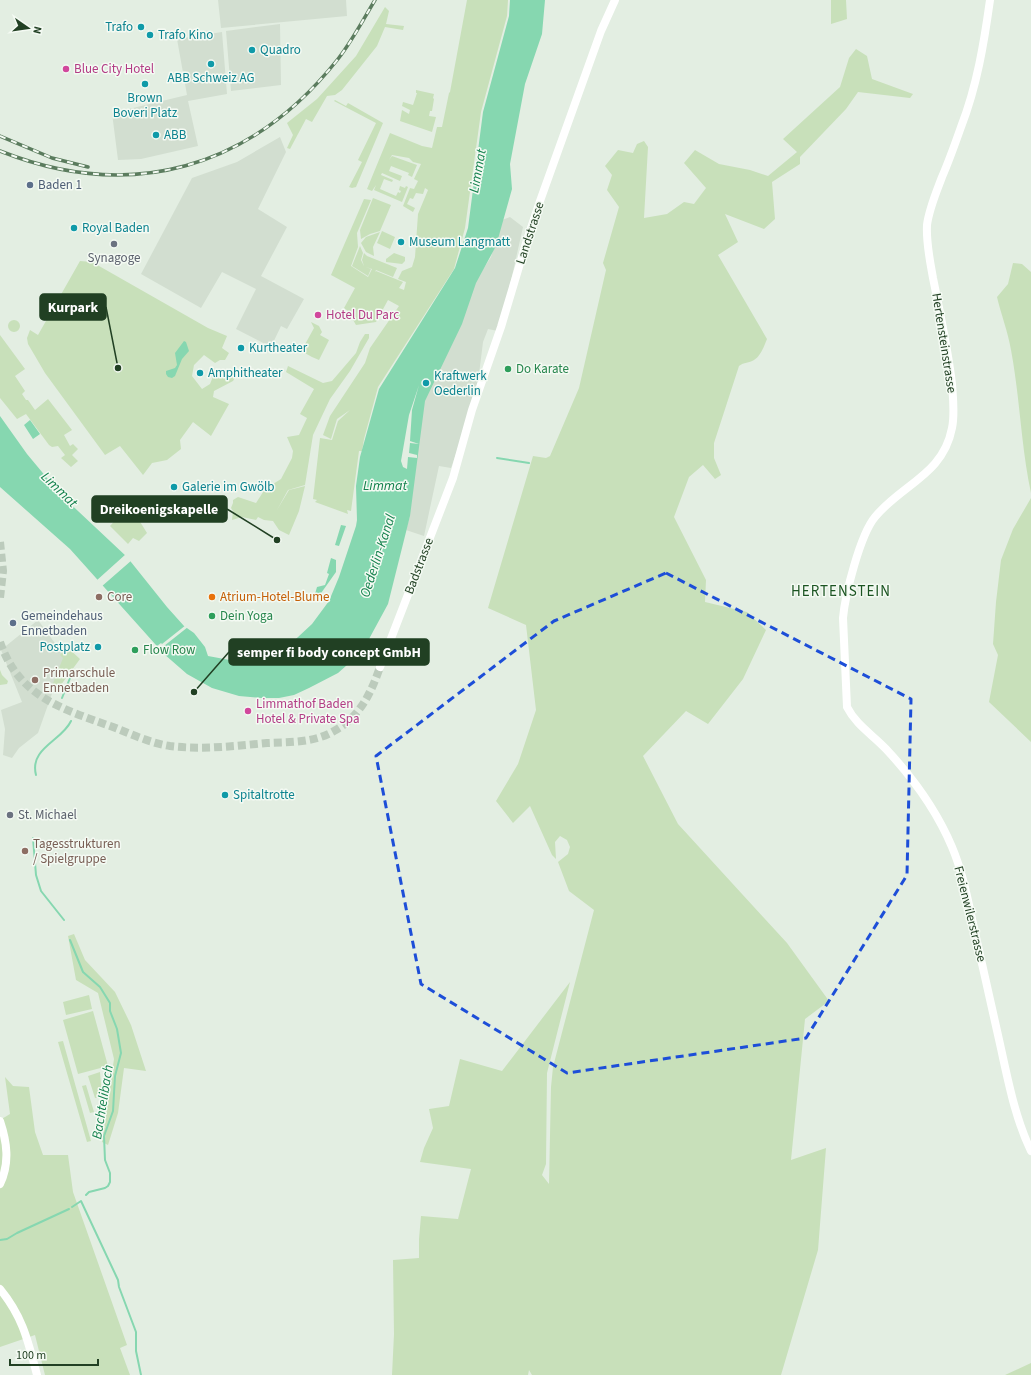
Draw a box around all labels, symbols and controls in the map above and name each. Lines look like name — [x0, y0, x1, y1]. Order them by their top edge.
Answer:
north arrow — [8, 8, 48, 48]
place label: Trafo — [105, 18, 133, 36]
marker: Trafo — [136, 22, 146, 32]
text: N — [29, 25, 45, 35]
place label: Trafo Kino — [158, 26, 213, 44]
marker: Trafo Kino — [145, 30, 155, 40]
place label: Quadro — [260, 41, 301, 59]
marker: Quadro — [247, 45, 257, 55]
marker: ABB Schweiz AG — [206, 59, 216, 69]
place label: Blue City Hotel — [74, 60, 154, 78]
marker: Blue City Hotel — [61, 64, 71, 74]
place label: ABB Schweiz AG — [168, 69, 254, 87]
marker: Brown Boveri Platz — [140, 79, 150, 89]
place label: Brown Boveri Platz — [113, 89, 178, 122]
place label: ABB — [164, 126, 187, 144]
marker: ABB — [151, 130, 161, 140]
water label: Limmat — [464, 147, 492, 195]
place label: Baden 1 — [38, 176, 82, 194]
marker: Baden 1 — [25, 180, 35, 190]
street label: Landstrasse — [511, 199, 549, 267]
place label: Royal Baden — [82, 219, 150, 237]
marker: Royal Baden — [69, 223, 79, 233]
place label: Museum Langmatt — [409, 233, 511, 251]
marker: Museum Langmatt — [396, 237, 406, 247]
marker: Synagoge — [109, 239, 119, 249]
place label: Synagoge — [88, 249, 140, 267]
street label: Hertensteinstrasse — [927, 292, 961, 394]
callout: Kurpark — [40, 294, 106, 320]
text: Kurpark — [48, 298, 99, 318]
place label: Hotel Du Parc — [326, 306, 399, 324]
marker: Hotel Du Parc — [313, 310, 323, 320]
place label: Kurtheater — [249, 339, 308, 357]
marker: Kurtheater — [236, 343, 246, 353]
place label: Do Karate — [516, 360, 569, 378]
place label: Amphitheater — [208, 364, 283, 382]
marker: Do Karate — [503, 364, 513, 374]
place label: Kraftwerk Oederlin — [434, 367, 487, 400]
marker: Amphitheater — [195, 368, 205, 378]
marker: Kraftwerk Oederlin — [421, 378, 431, 388]
water label: Limmat — [36, 467, 82, 513]
water label: Limmat — [363, 476, 408, 496]
place label: Galerie im Gwölb — [182, 478, 275, 496]
marker: Galerie im Gwölb — [169, 482, 179, 492]
callout: Dreikoenigskapelle — [92, 496, 227, 522]
text: Dreikoenigskapelle — [100, 500, 218, 520]
water label: Oederlin-Kanal — [355, 511, 401, 600]
street label: Badstrasse — [400, 535, 438, 597]
district label: HERTENSTEIN — [791, 581, 891, 602]
place label: Core — [107, 588, 132, 606]
place label: Atrium-Hotel-Blume — [220, 588, 329, 606]
marker: Core — [94, 592, 104, 602]
marker: Atrium-Hotel-Blume — [207, 592, 217, 602]
place label: Gemeindehaus Ennetbaden — [21, 607, 103, 640]
place label: Dein Yoga — [220, 607, 273, 625]
marker: Dein Yoga — [207, 611, 217, 621]
marker: Gemeindehaus Ennetbaden — [8, 618, 18, 628]
place label: Postplatz — [40, 638, 90, 656]
callout: semper fi body concept GmbH — [229, 639, 429, 665]
place label: Flow Row — [143, 641, 196, 659]
marker: Postplatz — [93, 642, 103, 652]
text: semper fi body concept GmbH — [237, 643, 421, 663]
marker: Flow Row — [130, 645, 140, 655]
place label: Primarschule Ennetbaden — [43, 664, 115, 697]
marker: Primarschule Ennetbaden — [30, 675, 40, 685]
place label: Limmathof Baden Hotel & Private Spa — [256, 695, 359, 728]
marker: Limmathof Baden Hotel & Private Spa — [243, 706, 253, 716]
place label: Spitaltrotte — [233, 786, 295, 804]
marker: Spitaltrotte — [220, 790, 230, 800]
place label: St. Michael — [18, 806, 77, 824]
marker: St. Michael — [5, 810, 15, 820]
place label: Tagesstrukturen / Spielgruppe — [33, 835, 121, 868]
marker: Tagesstrukturen / Spielgruppe — [20, 846, 30, 856]
street label: Freienwilerstrasse — [949, 864, 991, 964]
water label: Bachtelibach — [87, 1063, 119, 1141]
scale bar — [10, 1341, 98, 1367]
text: 100 m — [16, 1347, 46, 1364]

